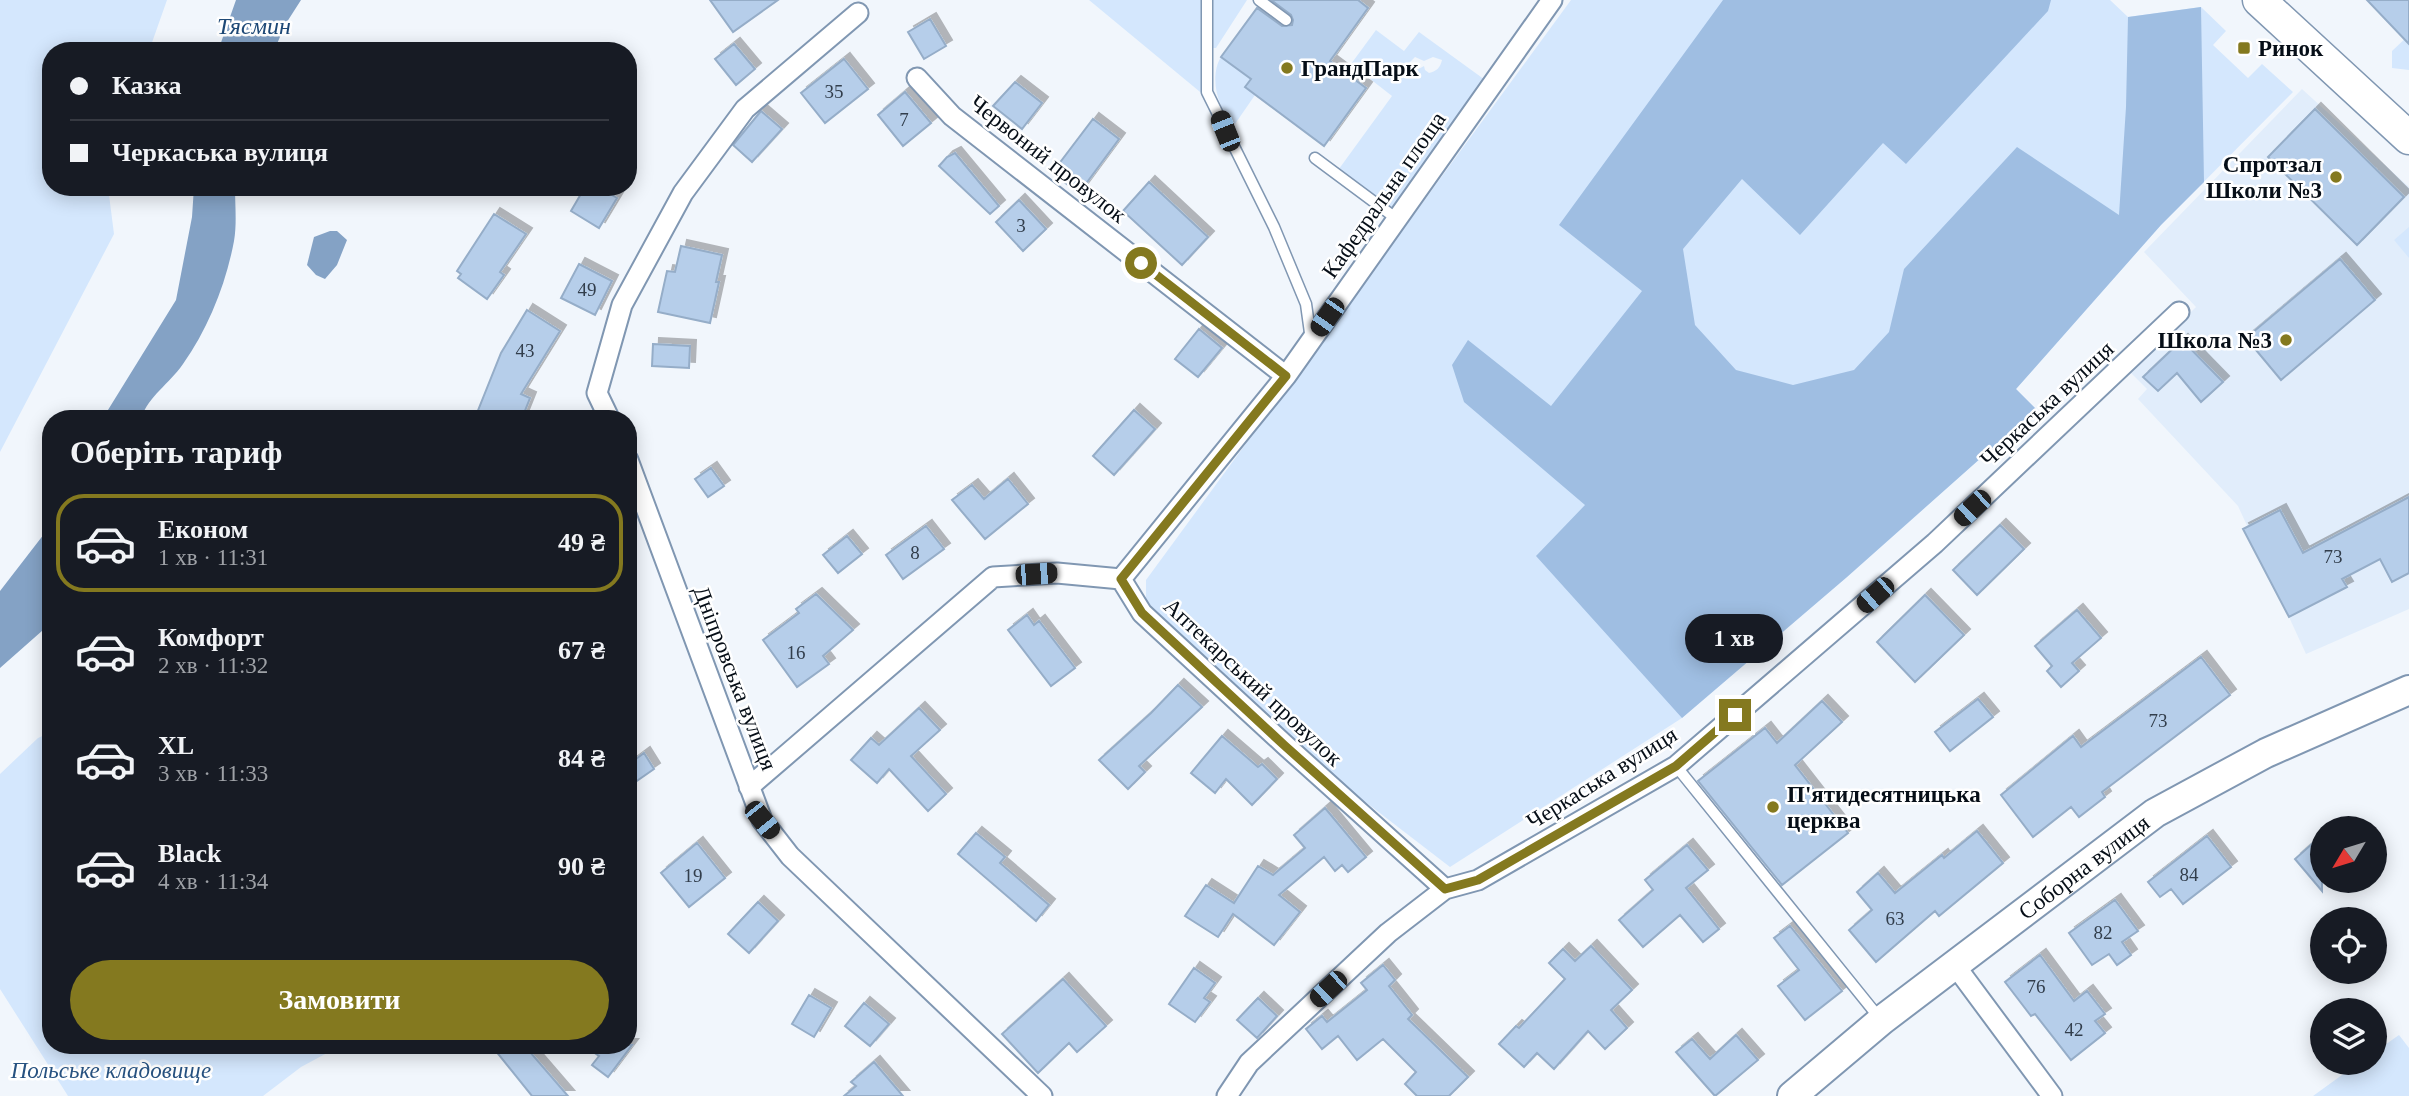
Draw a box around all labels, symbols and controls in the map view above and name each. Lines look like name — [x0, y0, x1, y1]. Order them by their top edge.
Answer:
water label: Тясмин — [217, 13, 291, 39]
place label: Ринок — [2258, 36, 2324, 61]
marker: Ринок — [2236, 40, 2252, 56]
place label: ГрандПарк — [1301, 56, 1420, 81]
marker: ГрандПарк — [1279, 60, 1295, 76]
text: Казка — [112, 71, 182, 100]
house number: 35 — [825, 81, 844, 102]
street label: Червоний провулок — [965, 90, 1132, 228]
street label: Кафедральна площа — [1317, 107, 1451, 283]
car — [1208, 108, 1243, 154]
house number: 7 — [899, 109, 909, 130]
text: Черкаська вулиця — [112, 138, 328, 167]
place label: Спротзал Школи №3 — [2206, 152, 2322, 203]
marker: Спротзал Школи №3 — [2328, 169, 2344, 185]
house number: 3 — [1016, 215, 1026, 236]
route start — [1125, 247, 1157, 279]
house number: 49 — [578, 279, 597, 300]
car — [1307, 294, 1348, 340]
place label: Школа №3 — [2158, 328, 2272, 353]
marker: Школа №3 — [2278, 332, 2294, 348]
street label: Черкаська вулиця — [1975, 336, 2119, 472]
house number: 43 — [516, 340, 535, 361]
text: Оберіть тариф — [70, 434, 282, 470]
car — [1950, 486, 1995, 530]
icon: car — [74, 512, 137, 575]
text: Економ — [158, 515, 248, 544]
text: 49 ₴ — [558, 528, 605, 557]
house number: 8 — [910, 542, 920, 563]
text: 1 хв · 11:31 — [158, 545, 268, 570]
house number: 73 — [2324, 546, 2343, 567]
car — [1015, 562, 1058, 586]
car — [1853, 573, 1898, 617]
street label: Дніпровська вулиця — [688, 582, 782, 774]
street label: Аптекарський провулок — [1159, 593, 1348, 771]
callout: 1 хв — [1686, 614, 1784, 662]
icon: car — [74, 620, 137, 683]
text: Комфорт — [158, 623, 264, 652]
text: 1 хв — [1713, 626, 1755, 651]
text: 67 ₴ — [558, 636, 605, 665]
house number: 16 — [787, 642, 806, 663]
text: 2 хв · 11:32 — [158, 653, 268, 678]
route end — [1719, 699, 1751, 731]
house number: 73 — [2149, 710, 2168, 731]
street label: Черкаська вулиця — [1522, 721, 1682, 834]
icon: car — [74, 728, 137, 791]
text: XL — [158, 731, 194, 760]
text: 84 ₴ — [558, 744, 605, 773]
text: 3 хв · 11:33 — [158, 761, 268, 786]
place label: П'ятидесятницька церква — [1787, 782, 1981, 833]
car — [741, 797, 784, 843]
marker: П'ятидесятницька церква — [1765, 799, 1781, 815]
street label: Соборна вулиця — [2014, 809, 2154, 924]
north arrow — [2310, 816, 2387, 892]
map controls — [2310, 816, 2387, 1075]
icon: car — [74, 836, 137, 899]
text: Black — [158, 839, 222, 868]
text: 90 ₴ — [558, 852, 605, 881]
house number: 84 — [2180, 864, 2199, 885]
house number: 19 — [684, 865, 703, 886]
text: 4 хв · 11:34 — [158, 869, 268, 894]
button: locate — [2310, 907, 2387, 984]
house number: 63 — [1886, 908, 1905, 929]
house number: 82 — [2094, 922, 2113, 943]
button: Замовити — [70, 960, 609, 1040]
car — [1306, 967, 1351, 1011]
house number: 76 — [2027, 976, 2046, 997]
button: layers — [2310, 998, 2387, 1075]
house number: 42 — [2065, 1019, 2084, 1040]
park label: Польське кладовище — [10, 1058, 211, 1083]

